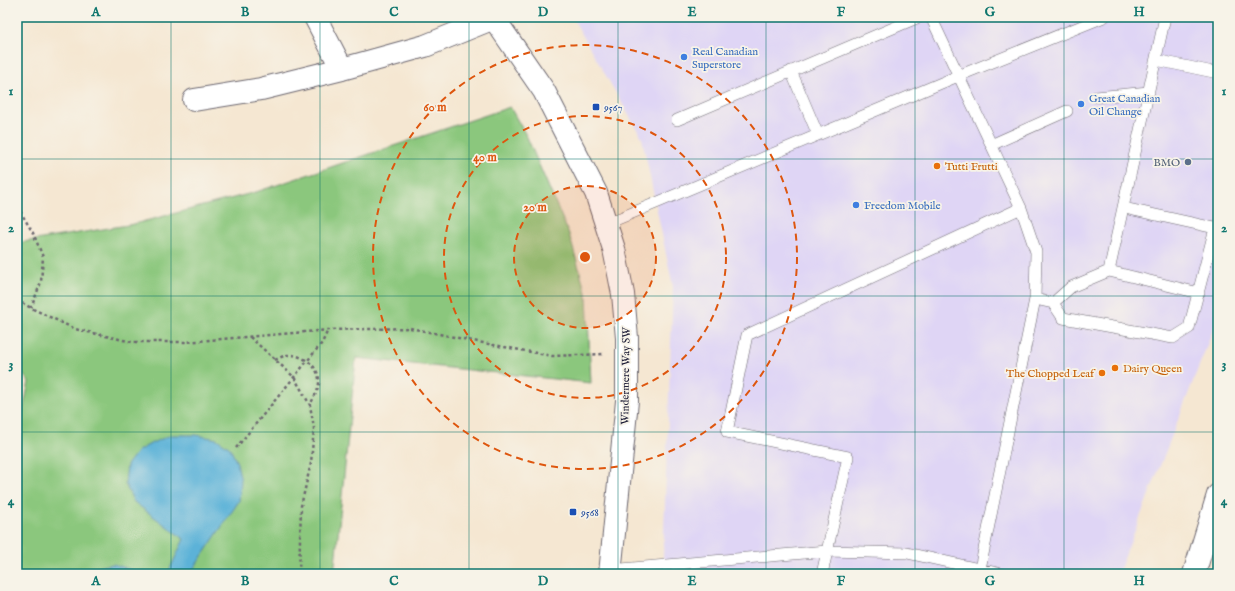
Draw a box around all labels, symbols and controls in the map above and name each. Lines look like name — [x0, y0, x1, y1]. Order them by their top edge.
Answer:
text: A — [91, 4, 102, 21]
text: B — [241, 4, 250, 21]
text: C — [389, 4, 399, 21]
text: D — [538, 4, 549, 21]
text: E — [687, 4, 697, 21]
text: F — [837, 4, 846, 21]
text: G — [985, 4, 996, 21]
text: H — [1133, 4, 1145, 21]
place label: Real Canadian Superstore — [692, 45, 758, 72]
marker: Real Canadian Superstore — [679, 52, 689, 62]
text: 1 — [9, 83, 14, 100]
text: 1 — [1222, 83, 1227, 100]
place label: Great Canadian Oil Change — [1089, 92, 1161, 119]
marker: Great Canadian Oil Change — [1076, 99, 1086, 109]
text: 60 m — [424, 100, 447, 115]
place label: 9567 — [603, 101, 623, 115]
marker: 9567 — [591, 102, 601, 112]
text: 40 m — [473, 150, 498, 165]
place label: BMO — [1153, 156, 1180, 170]
marker: BMO — [1183, 157, 1193, 167]
place label: Tutti Frutti — [945, 160, 998, 174]
marker: Tutti Frutti — [932, 161, 942, 171]
place label: Freedom Mobile — [864, 199, 941, 213]
text: 20 m — [523, 200, 547, 215]
marker: Freedom Mobile — [851, 200, 861, 210]
text: 2 — [8, 220, 14, 237]
text: 2 — [1221, 220, 1227, 237]
centre of rings — [578, 250, 592, 264]
street label: Windermere Way SW — [618, 327, 634, 425]
text: 3 — [9, 356, 14, 373]
text: 3 — [1222, 356, 1227, 373]
place label: Dairy Queen — [1123, 362, 1182, 376]
marker: Dairy Queen — [1110, 363, 1120, 373]
place label: The Chopped Leaf — [1006, 367, 1096, 381]
marker: The Chopped Leaf — [1097, 368, 1107, 378]
text: 4 — [8, 493, 15, 510]
text: 4 — [1221, 493, 1228, 510]
place label: 9568 — [580, 506, 599, 520]
marker: 9568 — [568, 507, 578, 517]
text: A — [91, 573, 102, 590]
text: B — [241, 573, 250, 590]
text: C — [389, 573, 399, 590]
text: D — [538, 573, 549, 590]
text: E — [687, 573, 697, 590]
text: F — [837, 573, 846, 590]
text: G — [985, 573, 996, 590]
text: H — [1133, 573, 1145, 590]

